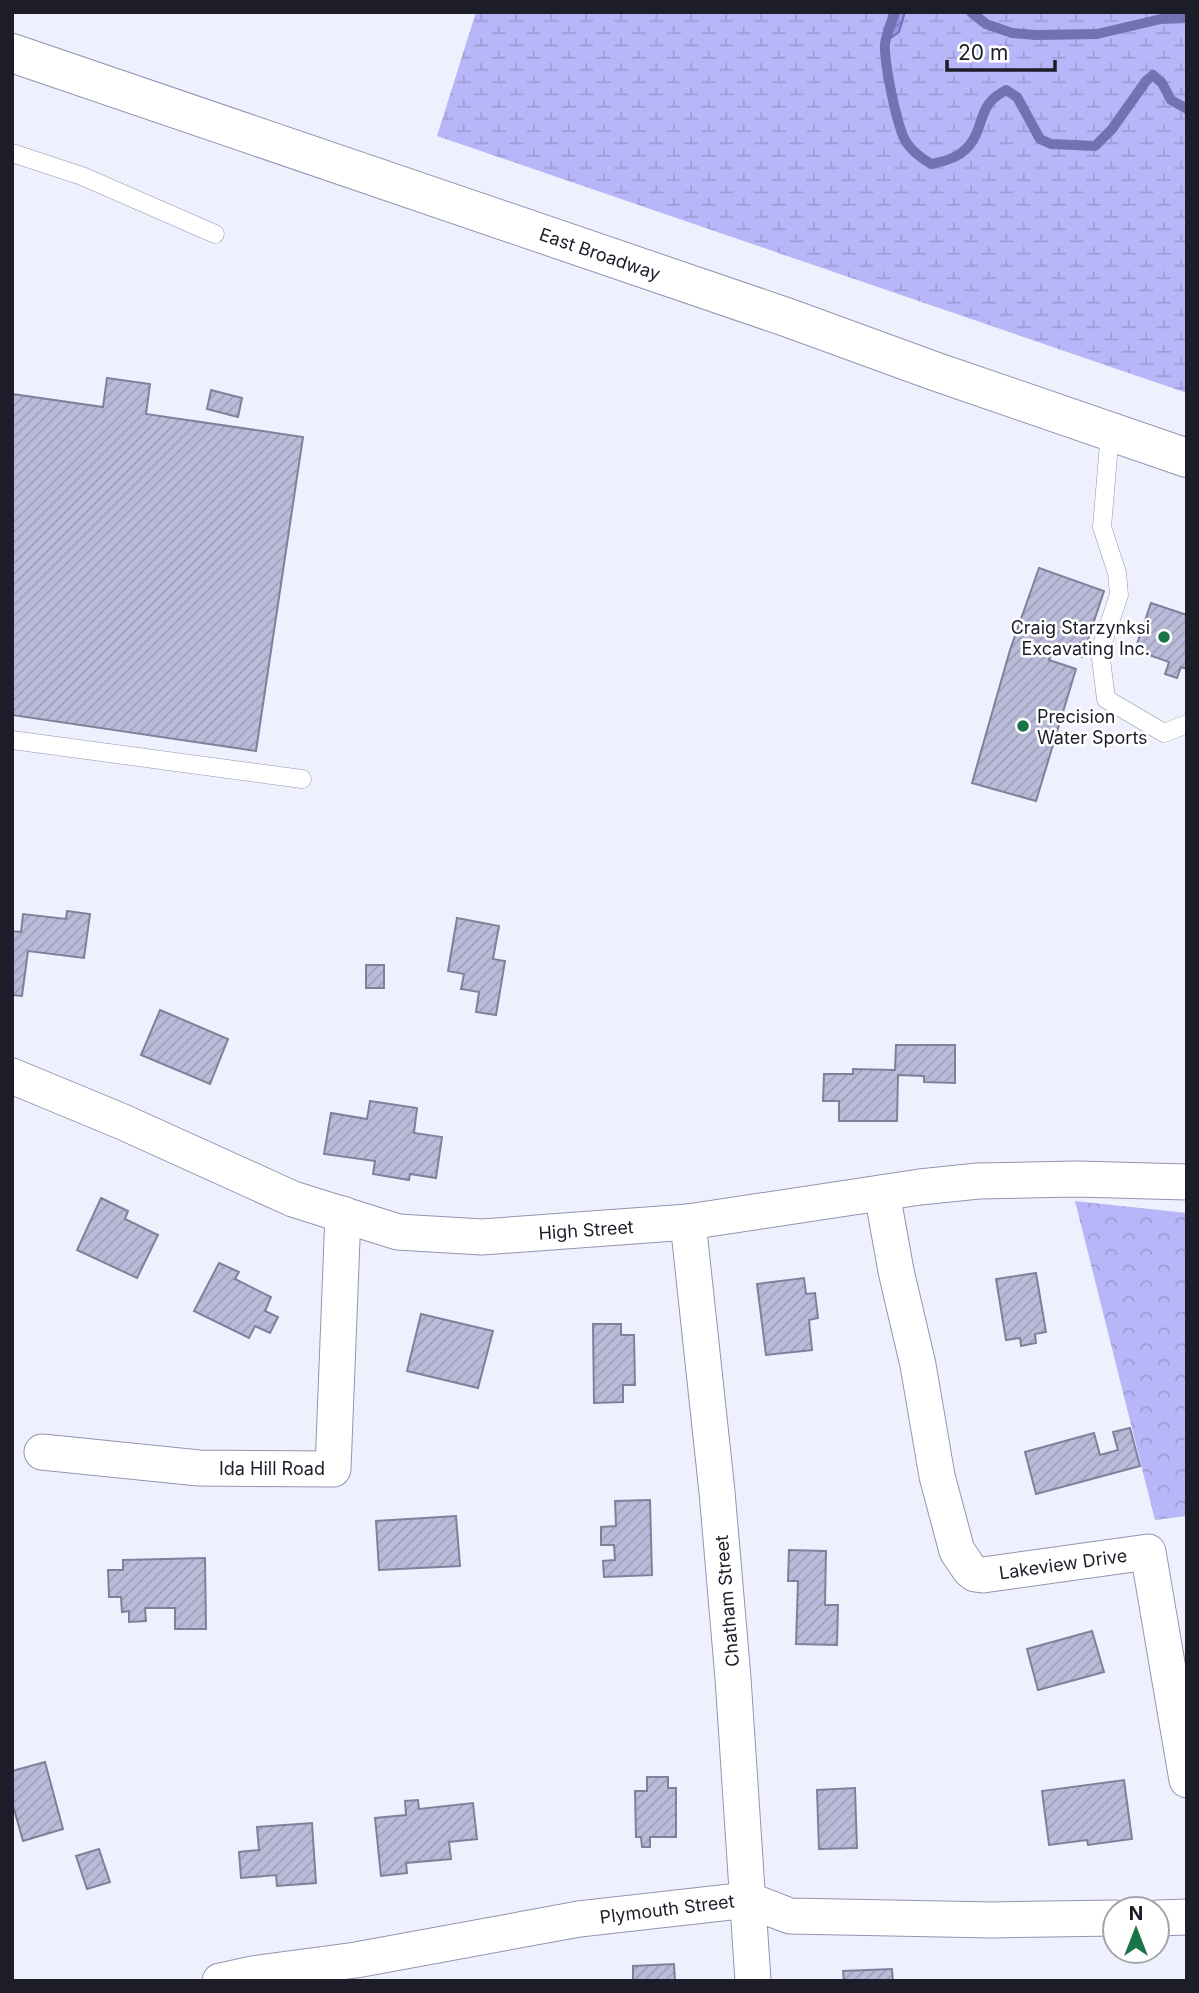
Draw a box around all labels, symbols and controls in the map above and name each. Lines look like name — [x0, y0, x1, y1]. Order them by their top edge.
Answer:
scale bar — [947, 28, 1056, 72]
text: 20 m — [958, 40, 1008, 65]
street label: East Broadway — [537, 223, 663, 285]
place label: Craig Starzynksi Excavating Inc. — [1011, 617, 1150, 659]
marker: Craig Starzynksi Excavating Inc. — [1156, 629, 1172, 645]
place label: Precision Water Sports — [1037, 706, 1148, 748]
marker: Precision Water Sports — [1015, 718, 1031, 734]
street label: High Street — [538, 1216, 634, 1244]
street label: Ida Hill Road — [219, 1458, 325, 1479]
street label: Chatham Street — [711, 1534, 743, 1668]
street label: Lakeview Drive — [998, 1545, 1128, 1583]
street label: Plymouth Street — [598, 1890, 736, 1928]
north arrow — [1101, 1895, 1171, 1965]
text: N — [1129, 1902, 1143, 1925]

